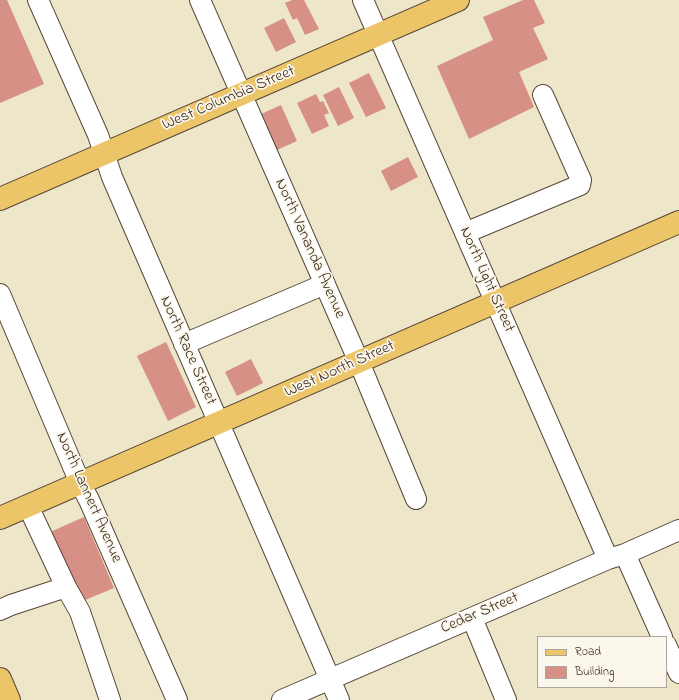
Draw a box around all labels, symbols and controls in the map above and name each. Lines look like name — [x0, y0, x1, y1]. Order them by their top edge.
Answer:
street label: West Columbia Street — [160, 62, 298, 136]
street label: North Vananda Avenue — [270, 176, 348, 322]
street label: North Light Street — [454, 224, 518, 336]
street label: North Race Street — [154, 294, 220, 408]
street label: West North Street — [282, 337, 398, 403]
street label: North Lannert Avenue — [51, 430, 125, 566]
street label: Cedar Street — [438, 589, 522, 639]
legend — [537, 636, 667, 688]
text: Road — [575, 643, 601, 661]
text: Building — [575, 663, 614, 681]

